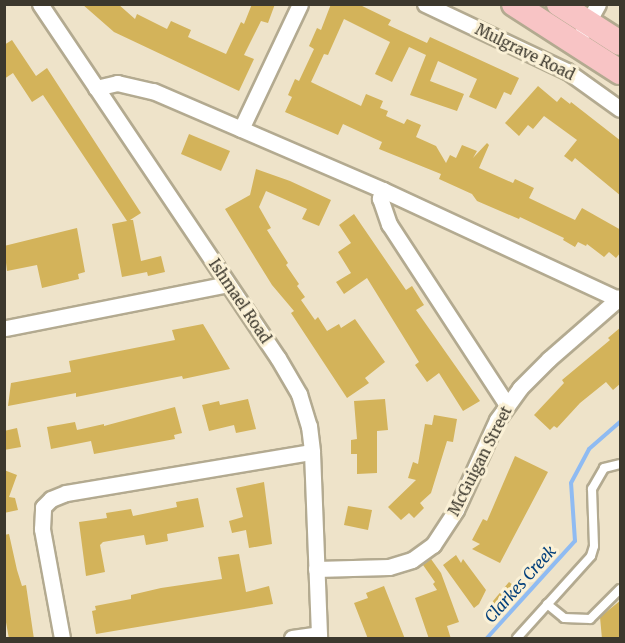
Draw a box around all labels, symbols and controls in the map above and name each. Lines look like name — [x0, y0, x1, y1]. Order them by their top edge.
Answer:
street label: Mulgrave Road — [472, 20, 578, 84]
street label: Ishmael Road — [205, 255, 275, 347]
street label: McGuigan Street — [445, 403, 515, 519]
water label: Clarkes Creek — [480, 541, 560, 627]

